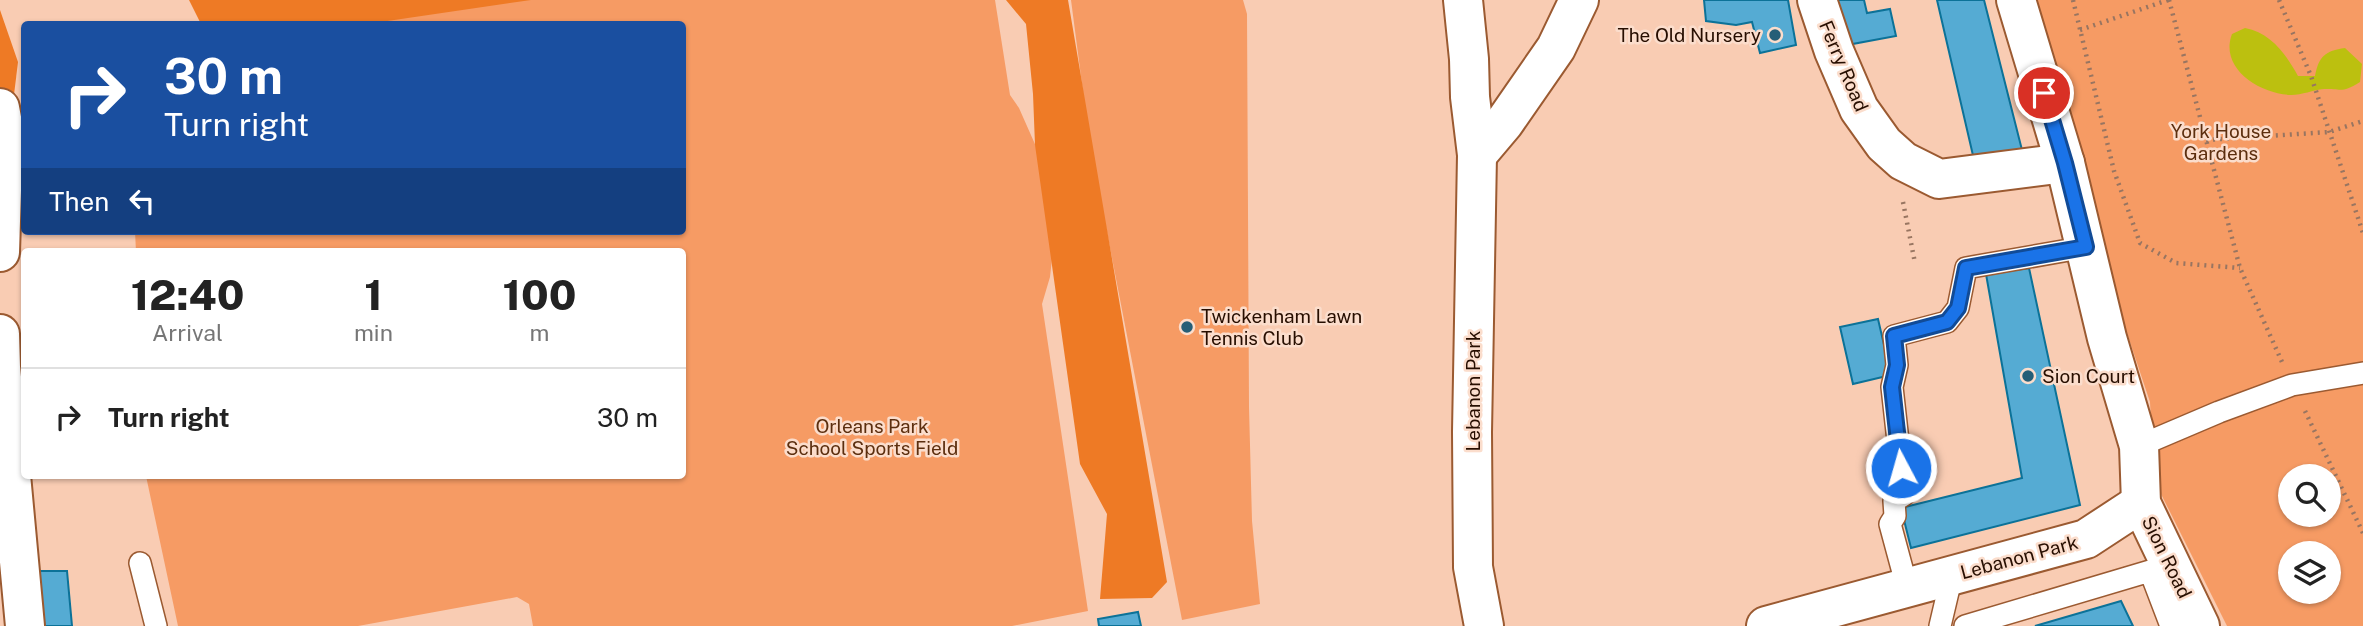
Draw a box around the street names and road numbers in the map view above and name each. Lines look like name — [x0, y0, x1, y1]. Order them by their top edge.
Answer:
street label: Ferry Road — [1815, 17, 1873, 115]
street label: Lebanon Park — [1462, 330, 1484, 451]
street label: Sion Road — [2138, 512, 2196, 602]
street label: Lebanon Park — [1958, 531, 2081, 583]

